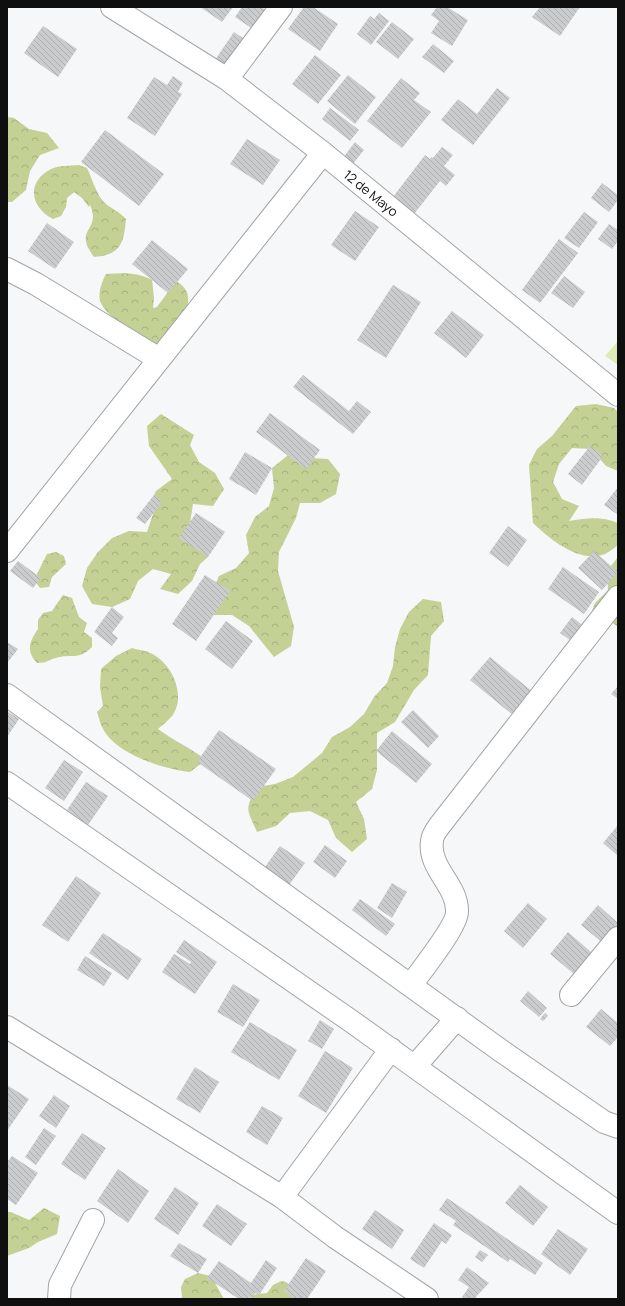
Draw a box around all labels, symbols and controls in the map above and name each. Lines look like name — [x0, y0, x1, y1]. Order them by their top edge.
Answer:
street label: 12 de Mayo — [340, 166, 402, 221]

